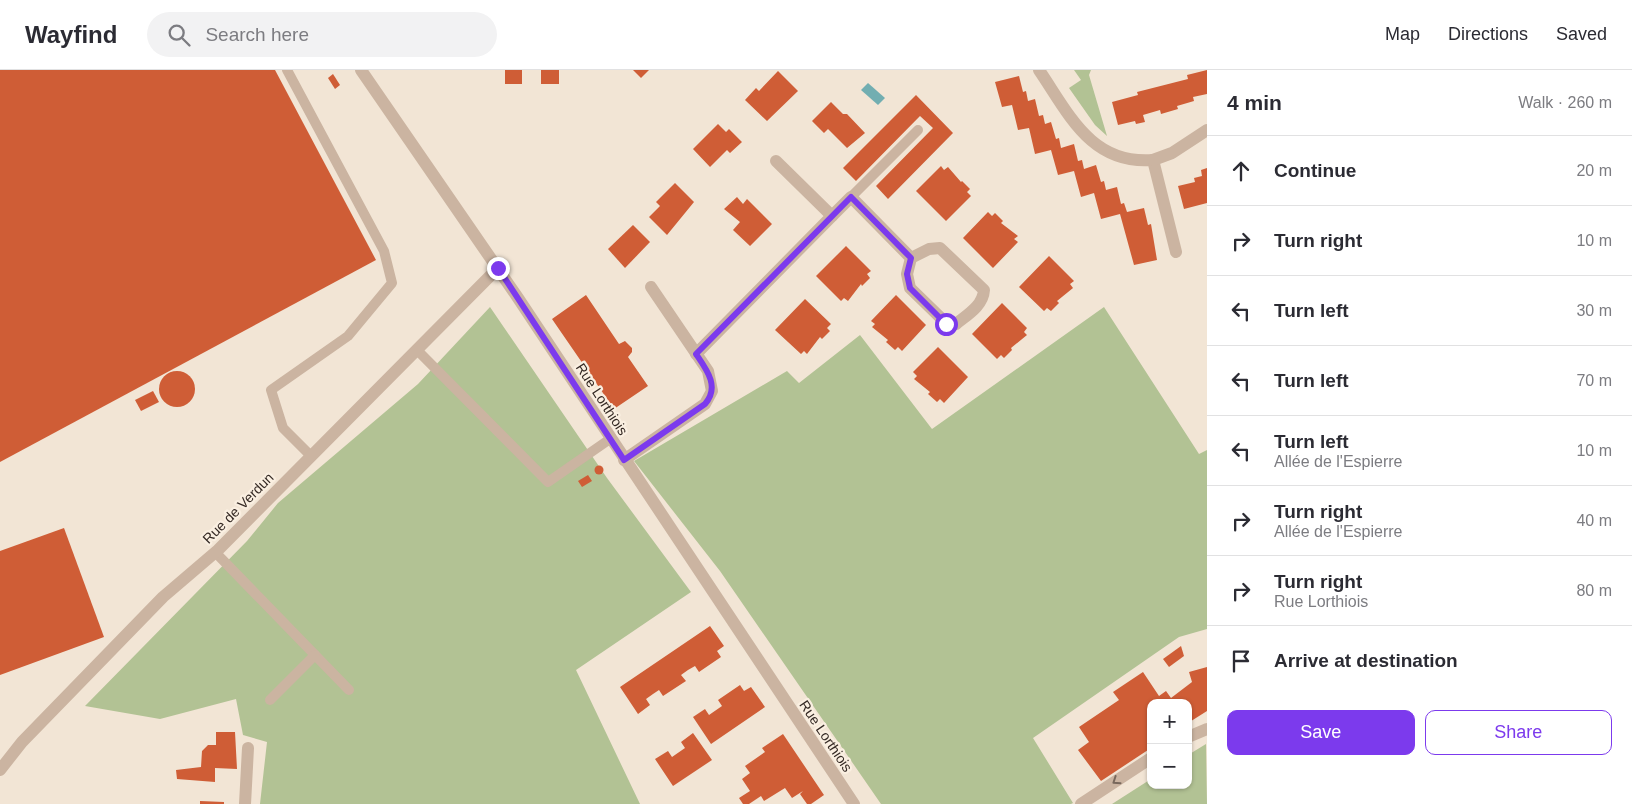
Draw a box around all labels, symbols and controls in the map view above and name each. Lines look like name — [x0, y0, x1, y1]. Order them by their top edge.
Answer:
search box — [147, 12, 497, 57]
text: Wayfind — [25, 21, 117, 48]
icon: search — [165, 21, 193, 49]
text: Search here — [205, 24, 309, 45]
text: Map — [1385, 24, 1420, 44]
text: Directions — [1448, 24, 1528, 44]
text: Saved — [1556, 24, 1607, 44]
text: 4 min — [1227, 91, 1282, 114]
text: Walk · 260 m — [1518, 94, 1612, 111]
icon: ahead — [1227, 157, 1255, 185]
text: Continue — [1274, 160, 1356, 181]
text: 20 m — [1576, 162, 1612, 179]
icon: right — [1227, 227, 1255, 255]
text: Turn right — [1274, 230, 1362, 251]
text: 10 m — [1576, 232, 1612, 249]
route end — [487, 257, 510, 280]
icon: left — [1227, 297, 1255, 325]
text: Turn left — [1274, 300, 1349, 321]
text: 30 m — [1576, 302, 1612, 319]
route start — [935, 313, 958, 336]
street label: Rue Lorthiois — [573, 360, 631, 438]
icon: left — [1227, 367, 1255, 395]
text: Turn left — [1274, 370, 1349, 391]
text: 70 m — [1576, 372, 1612, 389]
text: Turn left — [1274, 431, 1349, 452]
icon: left — [1227, 437, 1255, 465]
text: 10 m — [1576, 442, 1612, 459]
text: Allée de l'Espierre — [1274, 453, 1402, 470]
street label: Rue de Verdun — [199, 469, 277, 547]
text: Turn right — [1274, 501, 1362, 522]
icon: right — [1227, 507, 1255, 535]
text: 40 m — [1576, 512, 1612, 529]
text: Allée de l'Espierre — [1274, 523, 1402, 540]
text: Turn right — [1274, 571, 1362, 592]
icon: right — [1227, 577, 1255, 605]
text: 80 m — [1576, 582, 1612, 599]
text: Rue Lorthiois — [1274, 593, 1368, 610]
icon: arrive — [1227, 647, 1255, 675]
text: Arrive at destination — [1274, 650, 1458, 671]
street label: Rue Lorthiois — [796, 697, 856, 775]
map controls — [1147, 699, 1192, 789]
button: + — [1147, 699, 1192, 744]
button: Save — [1227, 710, 1415, 755]
button: Share — [1425, 710, 1612, 755]
button: − — [1147, 744, 1192, 789]
one-way arrow — [1112, 775, 1122, 784]

